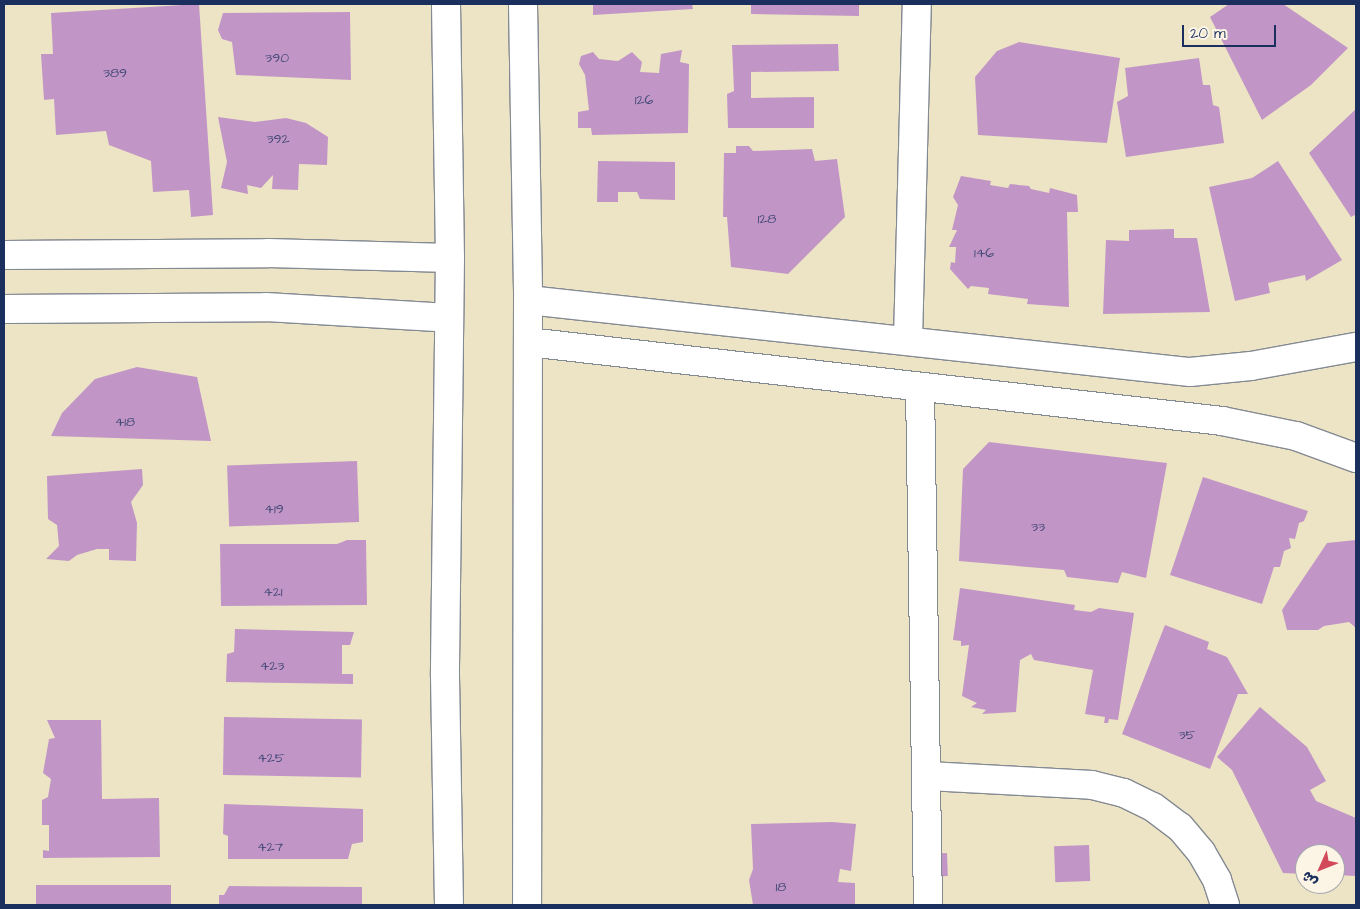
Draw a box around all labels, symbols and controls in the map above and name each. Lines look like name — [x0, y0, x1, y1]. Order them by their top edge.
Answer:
scale bar — [1185, 15, 1279, 47]
text: 20 m — [1190, 23, 1226, 44]
house number: 390 — [265, 50, 289, 66]
house number: 389 — [103, 65, 127, 81]
house number: 126 — [635, 92, 653, 108]
house number: 392 — [266, 131, 290, 147]
house number: 128 — [758, 211, 776, 227]
house number: 146 — [974, 245, 994, 261]
house number: 418 — [115, 414, 135, 430]
house number: 419 — [264, 501, 284, 517]
house number: 33 — [1031, 519, 1045, 535]
house number: 421 — [263, 584, 283, 600]
house number: 423 — [260, 658, 284, 674]
house number: 35 — [1178, 727, 1196, 743]
house number: 425 — [257, 750, 285, 766]
house number: 427 — [257, 839, 283, 855]
north arrow — [1295, 844, 1345, 894]
text: ش — [1297, 866, 1322, 891]
house number: 18 — [776, 879, 786, 895]

